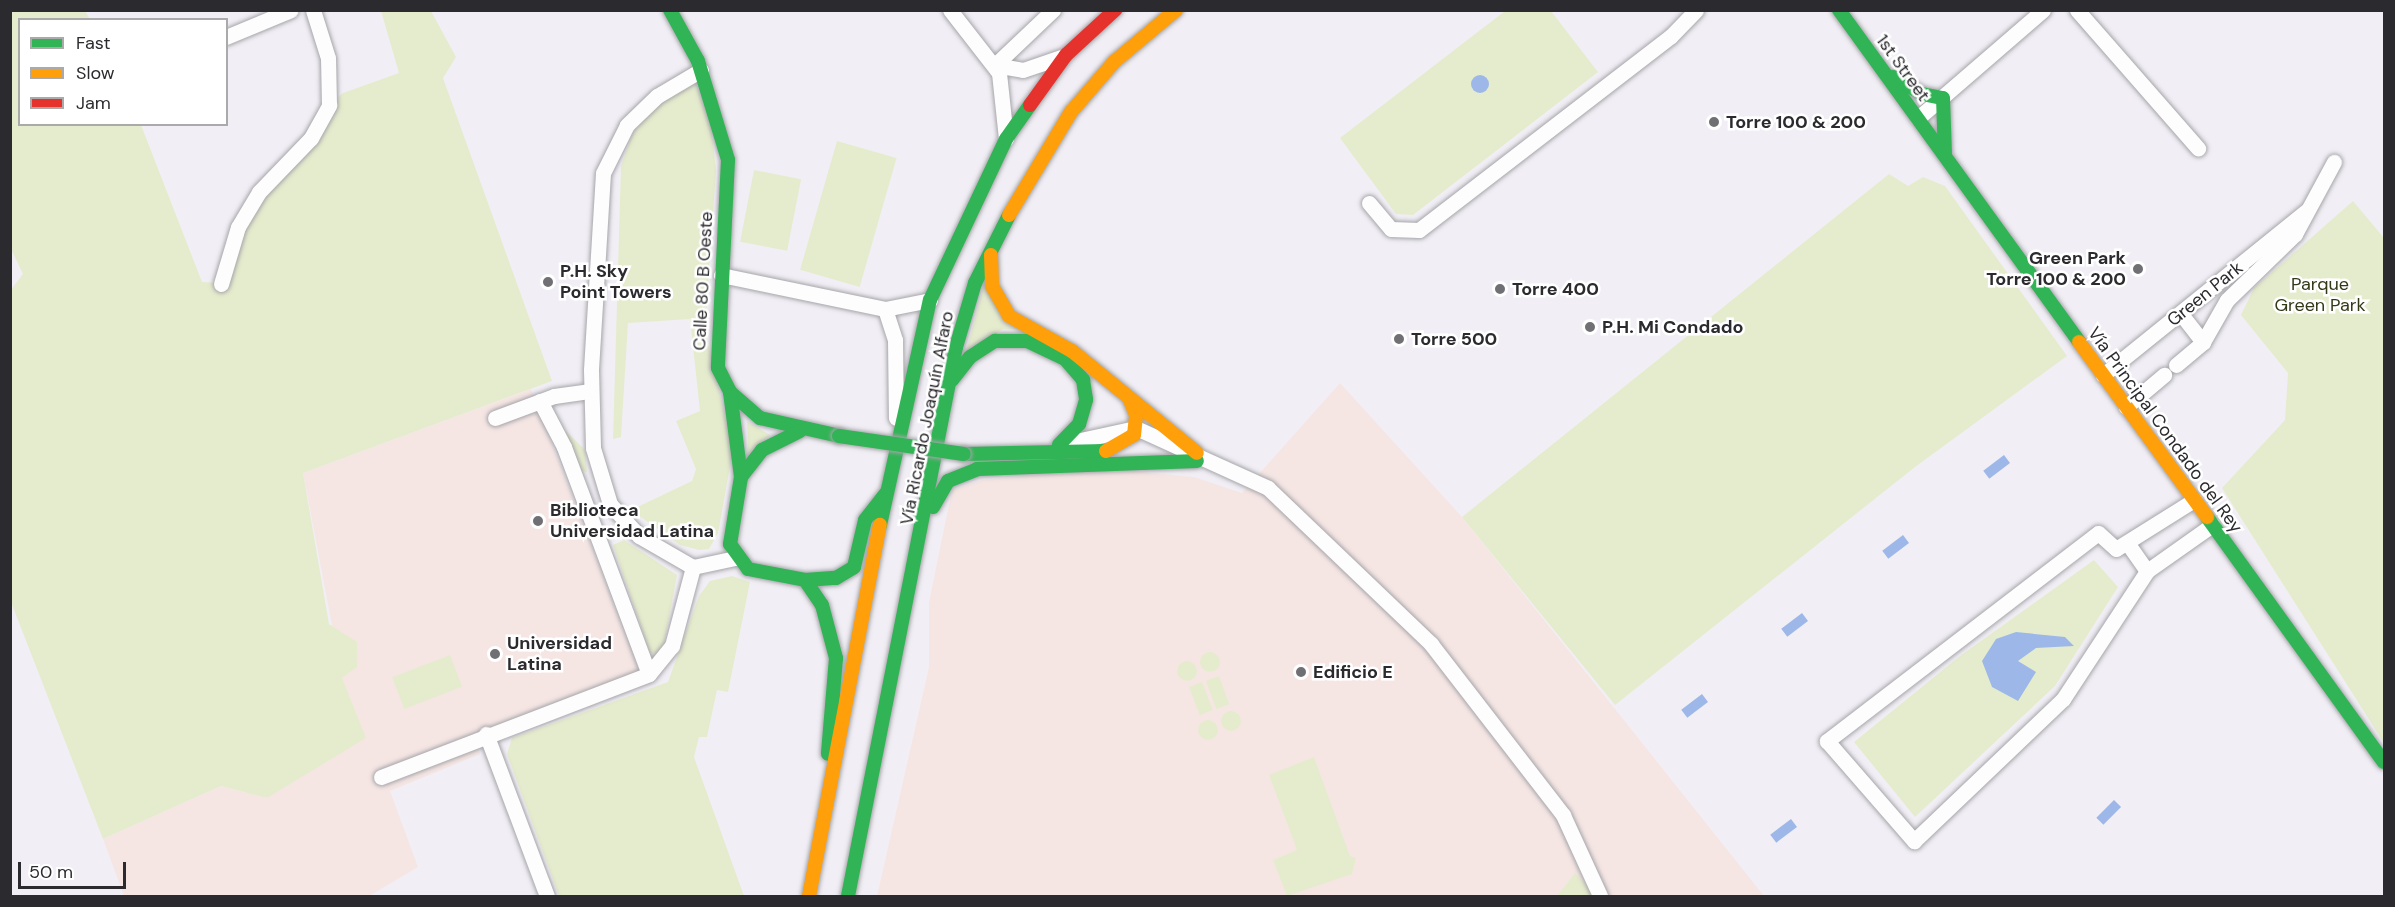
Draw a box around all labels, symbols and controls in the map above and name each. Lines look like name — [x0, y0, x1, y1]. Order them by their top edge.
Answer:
legend — [18, 18, 228, 126]
street label: 1st Street — [1872, 30, 1934, 106]
text: Fast — [76, 31, 111, 55]
text: Slow — [76, 61, 115, 85]
text: Jam — [76, 91, 111, 115]
place label: Torre 100 & 200 — [1726, 111, 1866, 133]
marker: Torre 100 & 200 — [1707, 115, 1721, 129]
street label: Calle 80 B Oeste — [689, 211, 717, 351]
place label: Green Park Torre 100 & 200 — [1986, 248, 2126, 290]
street label: Green Park — [2163, 257, 2247, 331]
place label: P.H. Sky Point Towers — [560, 261, 672, 304]
marker: Green Park Torre 100 & 200 — [2131, 262, 2145, 276]
park label: Parque Green Park — [2274, 274, 2366, 316]
marker: P.H. Sky Point Towers — [541, 275, 555, 289]
place label: Torre 400 — [1512, 278, 1599, 300]
marker: Torre 400 — [1493, 282, 1507, 296]
street label: Vía Ricardo Joaquín Alfaro — [896, 309, 958, 527]
place label: P.H. Mi Condado — [1602, 316, 1744, 338]
marker: P.H. Mi Condado — [1583, 320, 1597, 334]
street label: Vía Principal Condado del Rey — [2083, 323, 2247, 537]
place label: Torre 500 — [1411, 328, 1497, 350]
marker: Torre 500 — [1392, 332, 1406, 346]
place label: Biblioteca Universidad Latina — [550, 500, 714, 542]
marker: Biblioteca Universidad Latina — [531, 514, 545, 528]
place label: Universidad Latina — [507, 633, 612, 676]
marker: Universidad Latina — [488, 647, 502, 661]
place label: Edificio E — [1313, 661, 1393, 683]
marker: Edificio E — [1294, 665, 1308, 679]
scale bar — [21, 850, 129, 888]
text: 50 m — [29, 860, 73, 884]

